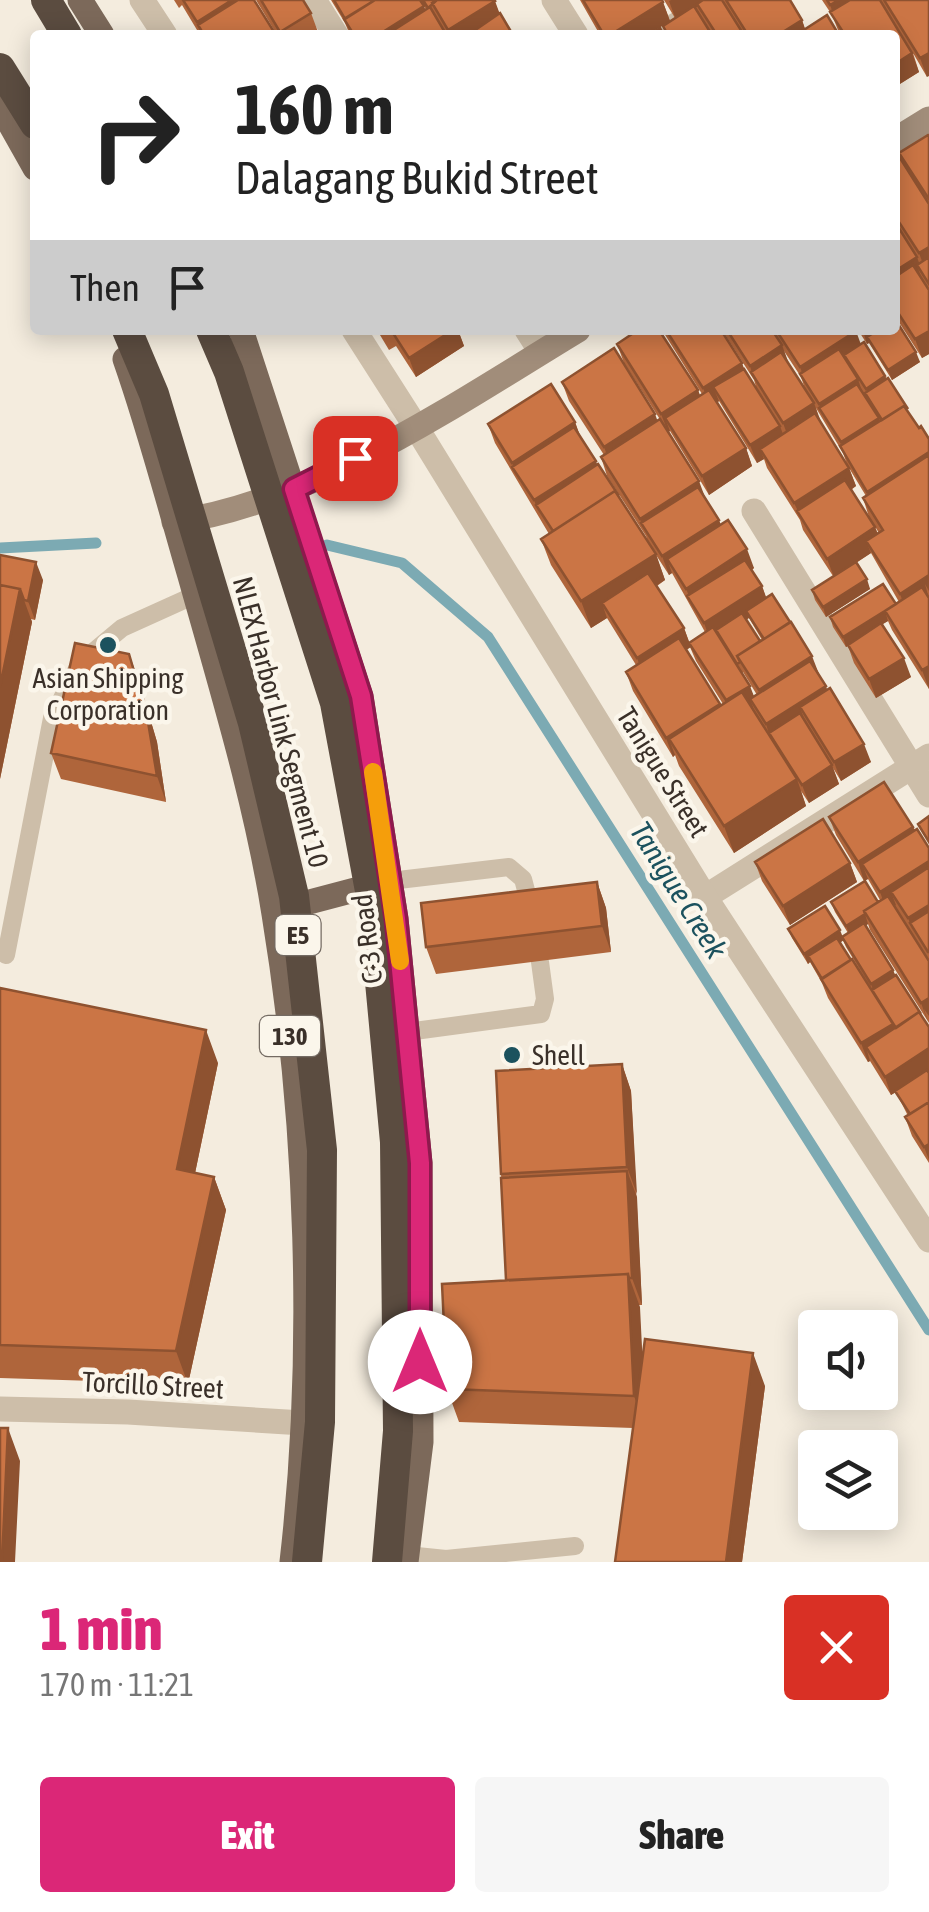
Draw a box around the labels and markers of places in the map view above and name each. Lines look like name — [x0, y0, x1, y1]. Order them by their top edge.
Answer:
pin — [313, 416, 398, 501]
marker: Asian Shipping Corporation — [97, 634, 119, 656]
place label: Asian Shipping Corporation — [33, 662, 183, 726]
place label: Shell — [532, 1039, 585, 1071]
marker: Shell — [501, 1044, 523, 1066]

